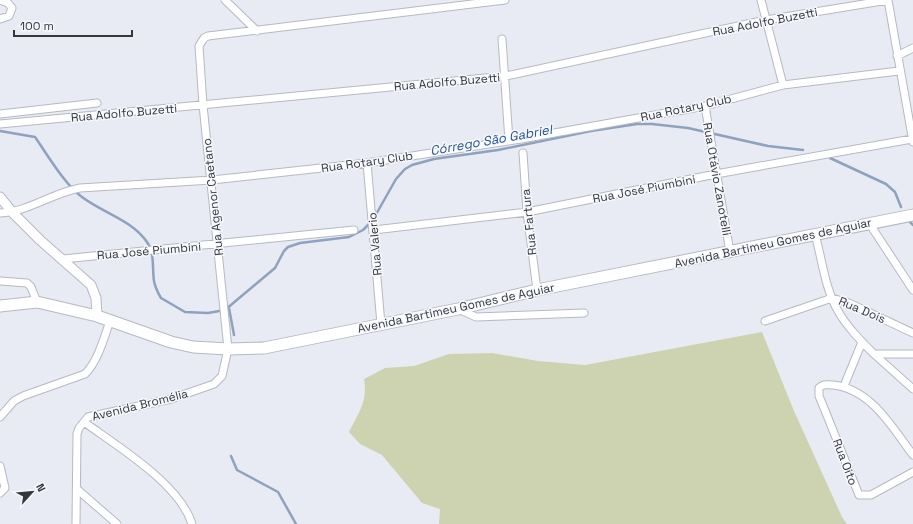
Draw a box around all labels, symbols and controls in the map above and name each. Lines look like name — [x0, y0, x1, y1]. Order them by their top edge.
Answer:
street label: Rua Adolfo Buzetti — [711, 4, 819, 40]
scale bar — [14, 12, 132, 38]
text: 100 m — [20, 18, 54, 34]
street label: Rua Adolfo Buzetti — [393, 69, 501, 95]
street label: Rua Rotary Club — [639, 90, 733, 125]
street label: Rua Adolfo Buzetti — [70, 100, 178, 126]
water label: Córrego São Gabriel — [429, 121, 555, 159]
street label: Rua Otávio Zanotelli — [699, 121, 735, 237]
street label: Rua Agenor Caetano — [199, 138, 227, 256]
street label: Rua Rotary Club — [320, 148, 414, 176]
street label: Rua José Piumbini — [591, 171, 697, 207]
street label: Rua Fartura — [518, 188, 540, 256]
street label: Rua Valerio — [364, 212, 386, 276]
street label: Avenida Bartimeu Gomes de Aguiar — [673, 214, 874, 272]
street label: Rua José Piumbini — [96, 238, 202, 264]
street label: Avenida Bartimeu Gomes de Aguiar — [356, 279, 557, 337]
street label: Rua Dois — [836, 293, 888, 327]
street label: Avenida Bromélia — [90, 385, 190, 425]
street label: Rua Oito — [829, 436, 861, 488]
north arrow — [12, 472, 52, 512]
text: N — [33, 481, 49, 494]

